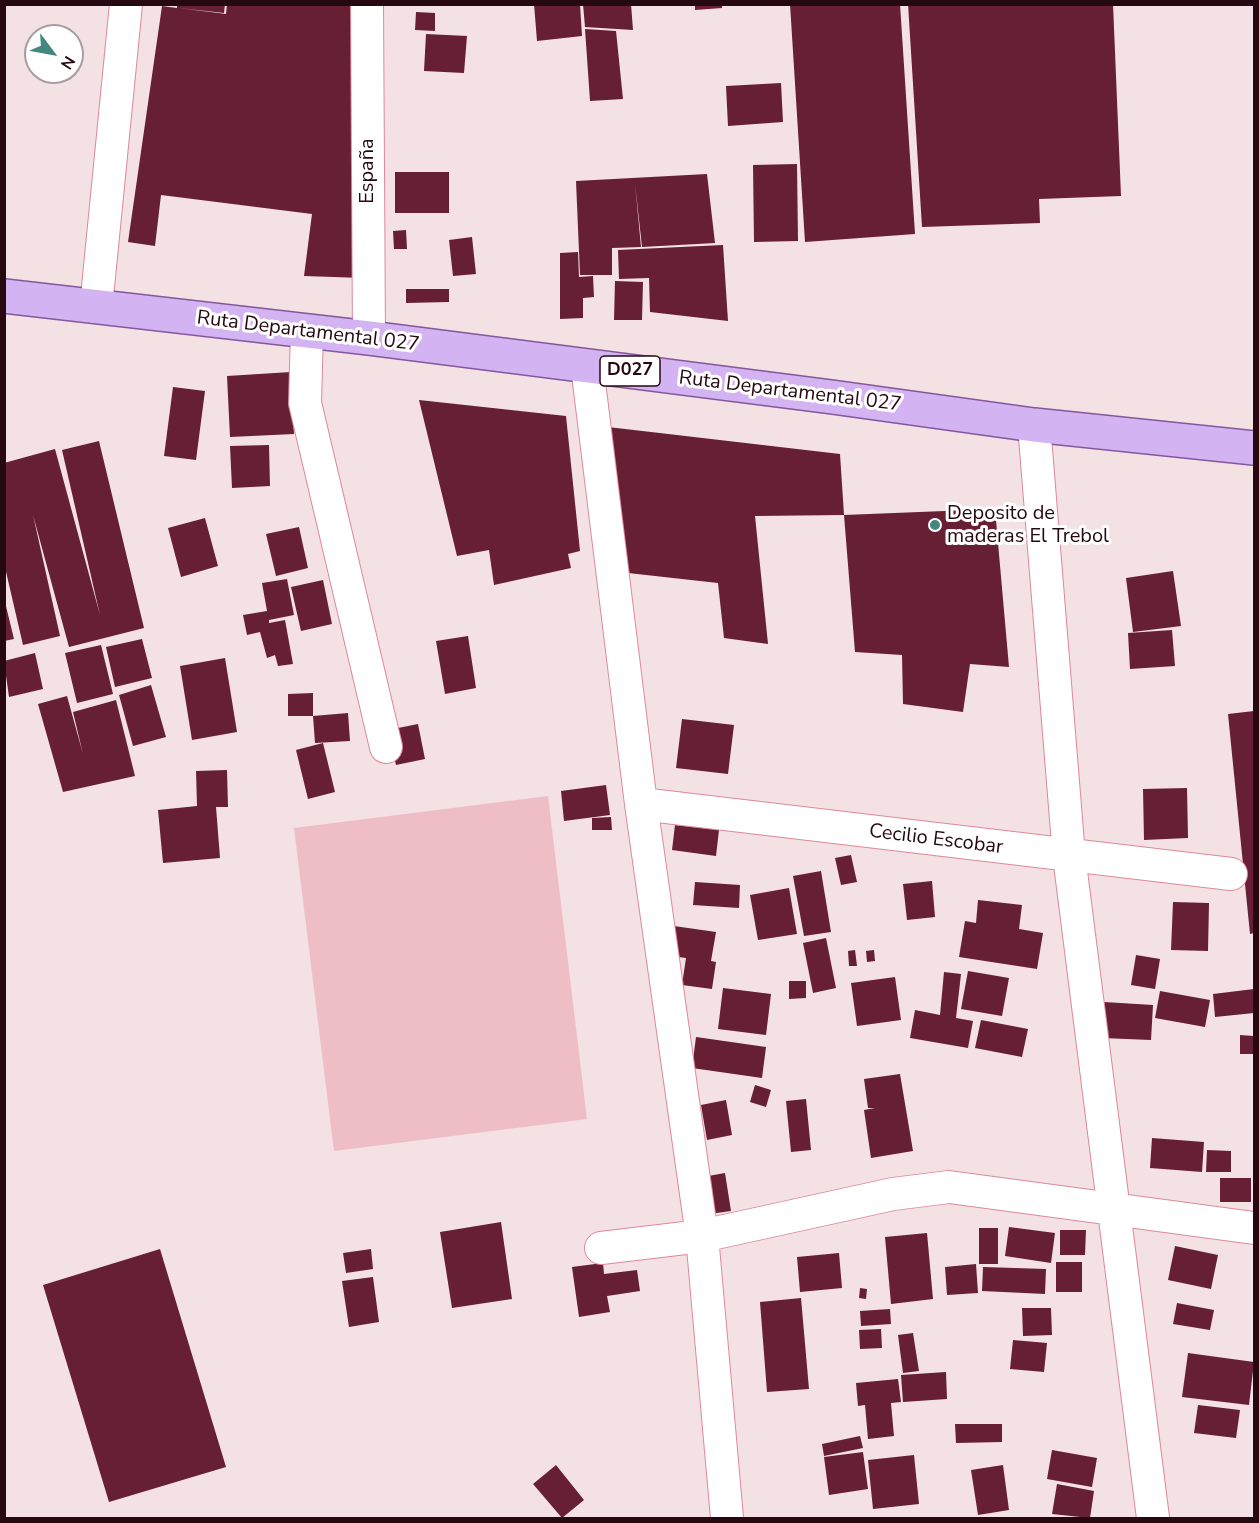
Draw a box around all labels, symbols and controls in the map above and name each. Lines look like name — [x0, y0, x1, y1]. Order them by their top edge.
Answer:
north arrow — [24, 24, 84, 84]
text: N — [55, 52, 80, 73]
street label: España — [356, 138, 380, 204]
street label: Ruta Departamental 027 — [195, 306, 421, 358]
road number: D027 — [600, 356, 660, 386]
street label: Ruta Departamental 027 — [677, 366, 903, 418]
place label: Deposito de maderas El Trebol — [947, 502, 1109, 549]
marker: Deposito de maderas El Trebol — [928, 518, 942, 532]
street label: Cecilio Escobar — [868, 820, 1004, 860]

